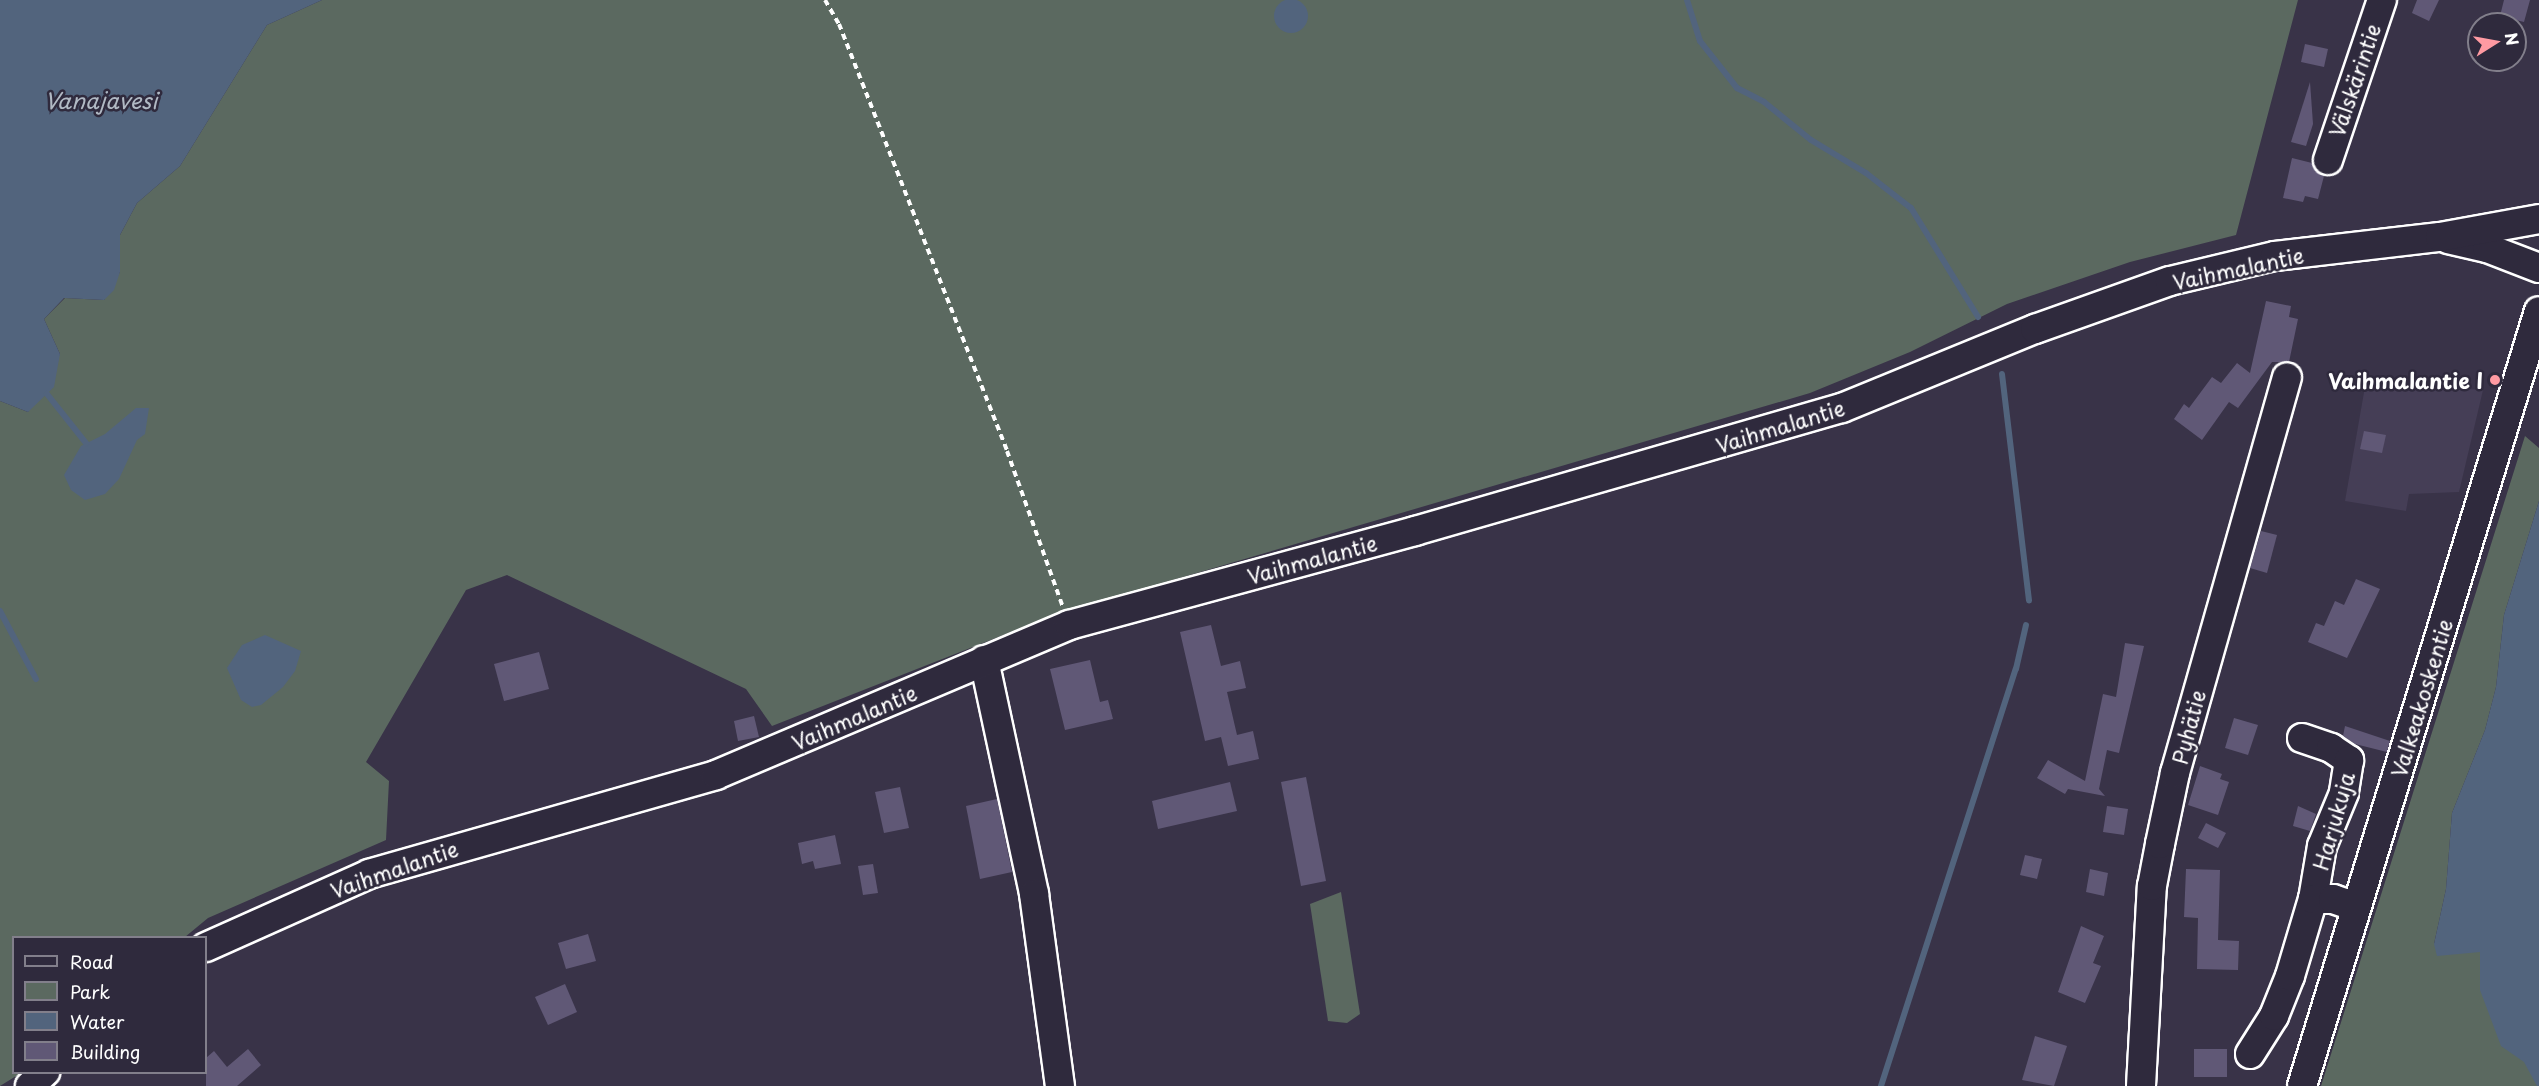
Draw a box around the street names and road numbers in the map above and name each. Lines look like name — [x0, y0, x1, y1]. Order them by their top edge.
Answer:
street label: Välskärintie — [2323, 20, 2385, 140]
street label: Vaihmalantie — [2170, 242, 2306, 294]
street label: Vaihmalantie — [1713, 394, 1847, 458]
street label: Vaihmalantie — [1244, 530, 1380, 588]
street label: Valkeakoskentie — [2385, 616, 2457, 780]
street label: Vaihmalantie — [788, 679, 920, 755]
street label: Pyhätie — [2166, 687, 2210, 767]
street label: Harjukuja — [2307, 769, 2359, 873]
street label: Vaihmalantie — [327, 835, 461, 903]

